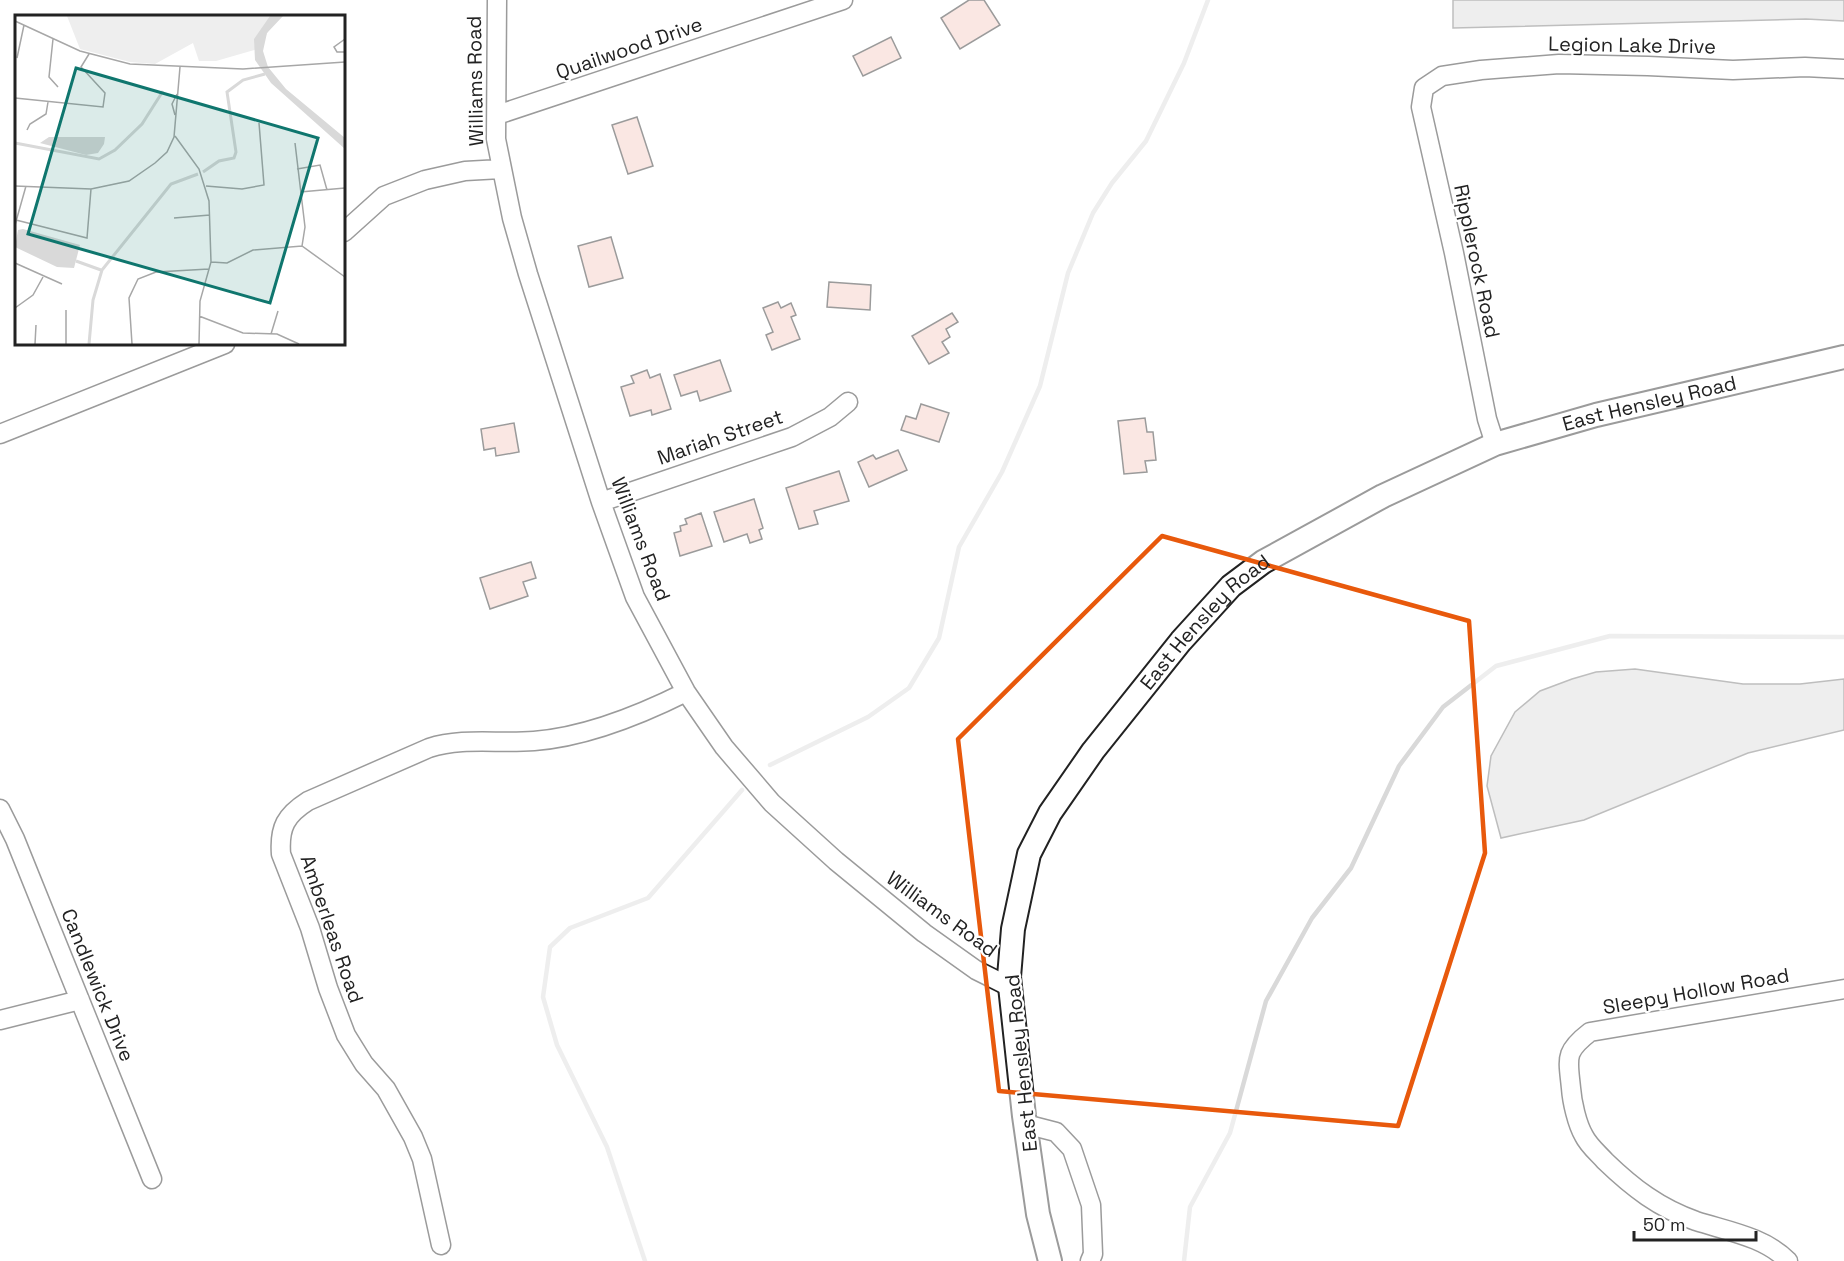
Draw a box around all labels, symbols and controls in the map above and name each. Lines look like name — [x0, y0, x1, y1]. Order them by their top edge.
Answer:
street label: Quailwood Drive — [552, 11, 706, 85]
inset map — [15, 15, 345, 345]
street label: Williams Road — [461, 15, 489, 147]
street label: Legion Lake Drive — [1548, 31, 1716, 59]
street label: Ripplerock Road — [1448, 182, 1506, 340]
street label: East Hensley Road — [1559, 370, 1739, 437]
street label: Mariah Street — [654, 403, 786, 471]
street label: Williams Road — [605, 473, 677, 605]
street label: East Hensley Road — [1134, 548, 1275, 695]
street label: Amberleas Road — [294, 851, 370, 1007]
street label: Williams Road — [882, 865, 1002, 963]
street label: Candlewick Drive — [55, 905, 141, 1065]
street label: Sleepy Hollow Road — [1601, 962, 1791, 1020]
street label: East Hensley Road — [999, 973, 1043, 1153]
scale bar — [1634, 1204, 1756, 1242]
text: 50 m — [1643, 1213, 1685, 1236]

